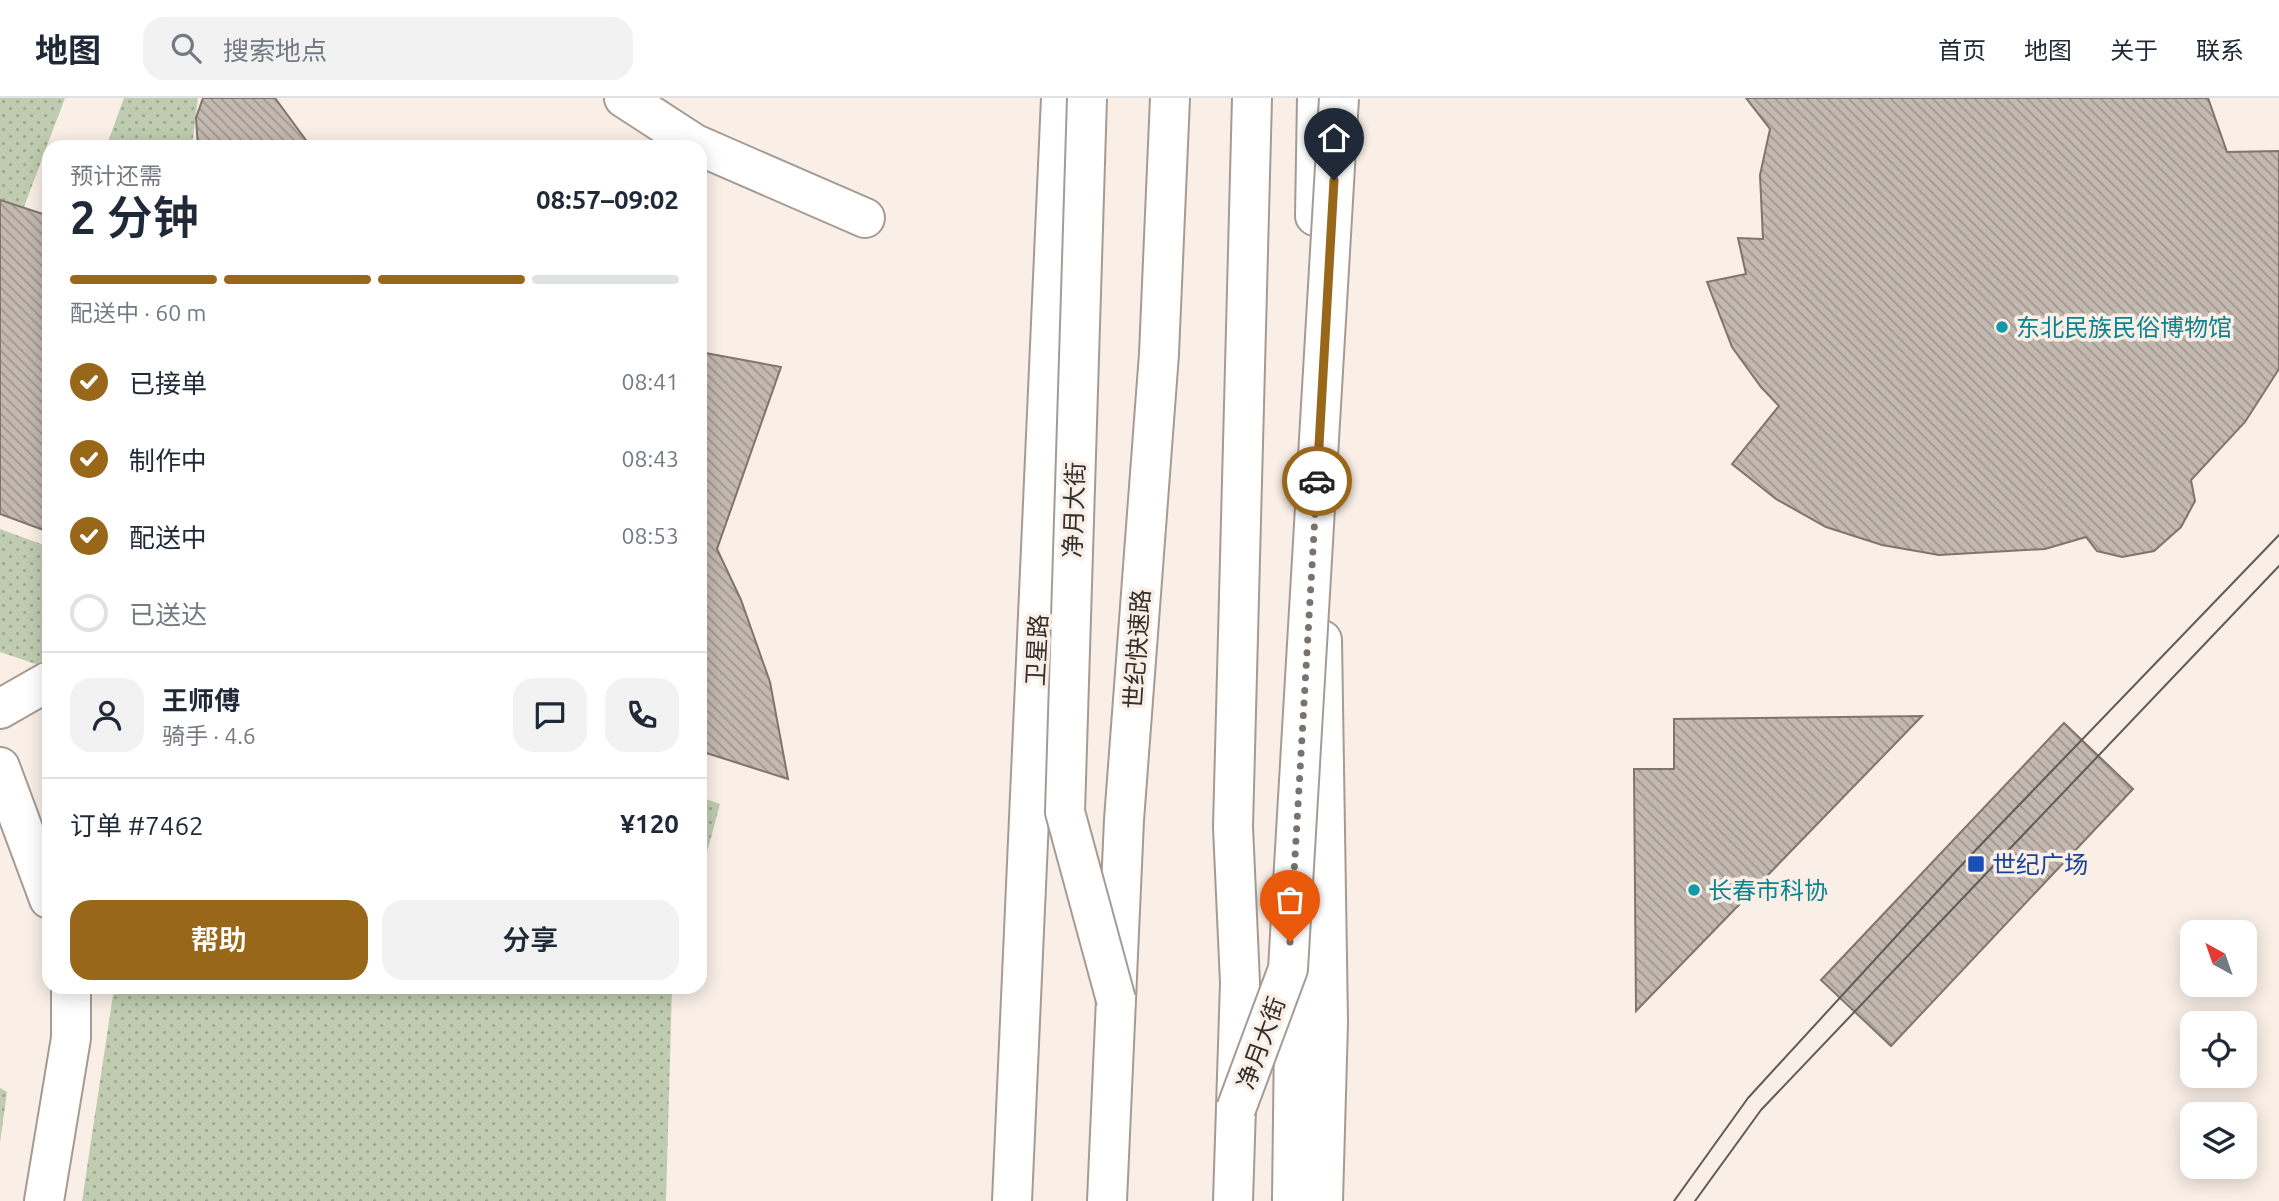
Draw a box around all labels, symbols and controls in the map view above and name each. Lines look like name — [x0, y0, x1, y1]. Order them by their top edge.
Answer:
search box — [143, 17, 633, 80]
icon: search — [167, 29, 205, 67]
text: 地图 — [35, 31, 101, 68]
text: 搜索地点 — [223, 36, 327, 65]
text: 首页 — [1938, 37, 1986, 64]
text: 地图 — [2024, 37, 2072, 64]
text: 关于 — [2110, 37, 2158, 64]
text: 联系 — [2196, 37, 2244, 64]
pin — [1304, 108, 1364, 180]
icon: home — [1315, 119, 1353, 157]
text: 预计还需 — [70, 163, 162, 188]
text: 08:57–09:02 — [536, 185, 679, 214]
text: 2 分钟 — [70, 191, 199, 243]
text: 配送中 · 60 m — [70, 300, 206, 325]
place label: 东北民族民俗博物馆 — [2016, 314, 2232, 341]
marker: 东北民族民俗博物馆 — [1994, 319, 2010, 335]
icon: check — [70, 363, 108, 401]
text: 已接单 — [129, 369, 207, 398]
text: 08:41 — [621, 369, 679, 394]
icon: check — [70, 440, 108, 478]
text: 制作中 — [129, 446, 207, 475]
text: 08:43 — [621, 446, 679, 471]
courier — [1282, 446, 1352, 516]
street label: 净月大街 — [1059, 462, 1089, 558]
icon: car — [1298, 462, 1336, 500]
icon: check — [70, 517, 108, 555]
text: 配送中 — [129, 523, 207, 552]
text: 08:53 — [621, 523, 679, 548]
street label: 世纪快速路 — [1119, 588, 1155, 710]
text: 已送达 — [129, 600, 207, 629]
street label: 卫星路 — [1022, 613, 1052, 687]
button: person — [70, 678, 144, 752]
button: chat — [513, 678, 587, 752]
button: phone — [605, 678, 679, 752]
text: 王师傅 — [162, 686, 240, 715]
text: 骑手 · 4.6 — [162, 723, 256, 748]
text: ¥120 — [620, 809, 679, 838]
text: 订单 #7462 — [70, 811, 204, 840]
place label: 世纪广场 — [1992, 851, 2088, 878]
marker: 世纪广场 — [1966, 854, 1986, 874]
pin — [1260, 870, 1320, 942]
place label: 长春市科协 — [1708, 877, 1828, 904]
icon: bag — [1271, 881, 1309, 919]
marker: 长春市科协 — [1686, 882, 1702, 898]
button: 帮助 — [70, 900, 368, 980]
button: 分享 — [382, 900, 679, 980]
north arrow — [2180, 920, 2258, 998]
map controls — [2180, 920, 2257, 1179]
street label: 净月大街 — [1232, 993, 1290, 1093]
button: locate — [2180, 1011, 2257, 1088]
button: layers — [2180, 1102, 2257, 1179]

